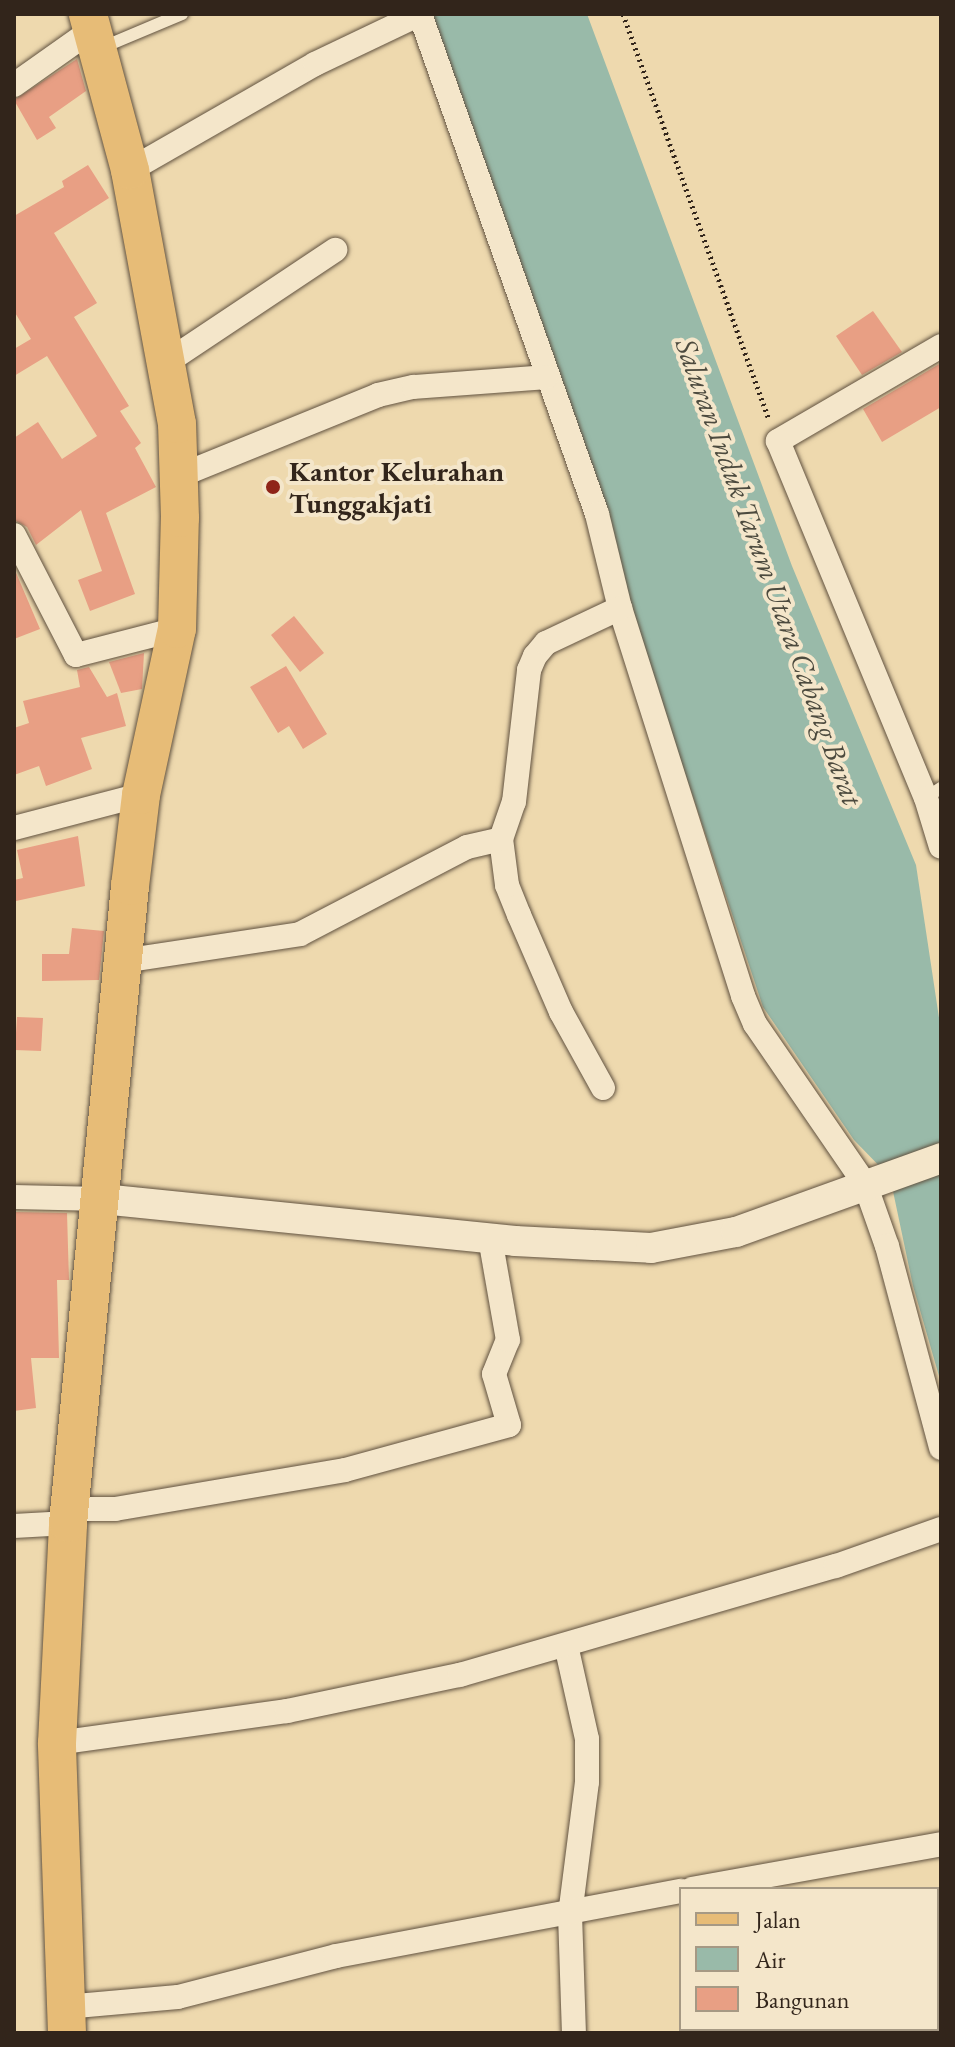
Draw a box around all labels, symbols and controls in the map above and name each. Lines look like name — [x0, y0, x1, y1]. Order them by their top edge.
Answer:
water label: Saluran Induk Tarum Utara Cabang Barat — [667, 333, 871, 811]
place label: Kantor Kelurahan Tunggakjati — [289, 454, 504, 520]
marker: Kantor Kelurahan Tunggakjati — [264, 478, 282, 496]
legend — [679, 1887, 939, 2031]
text: Jalan — [755, 1904, 801, 1935]
text: Air — [755, 1944, 786, 1975]
text: Bangunan — [755, 1984, 849, 2015]

